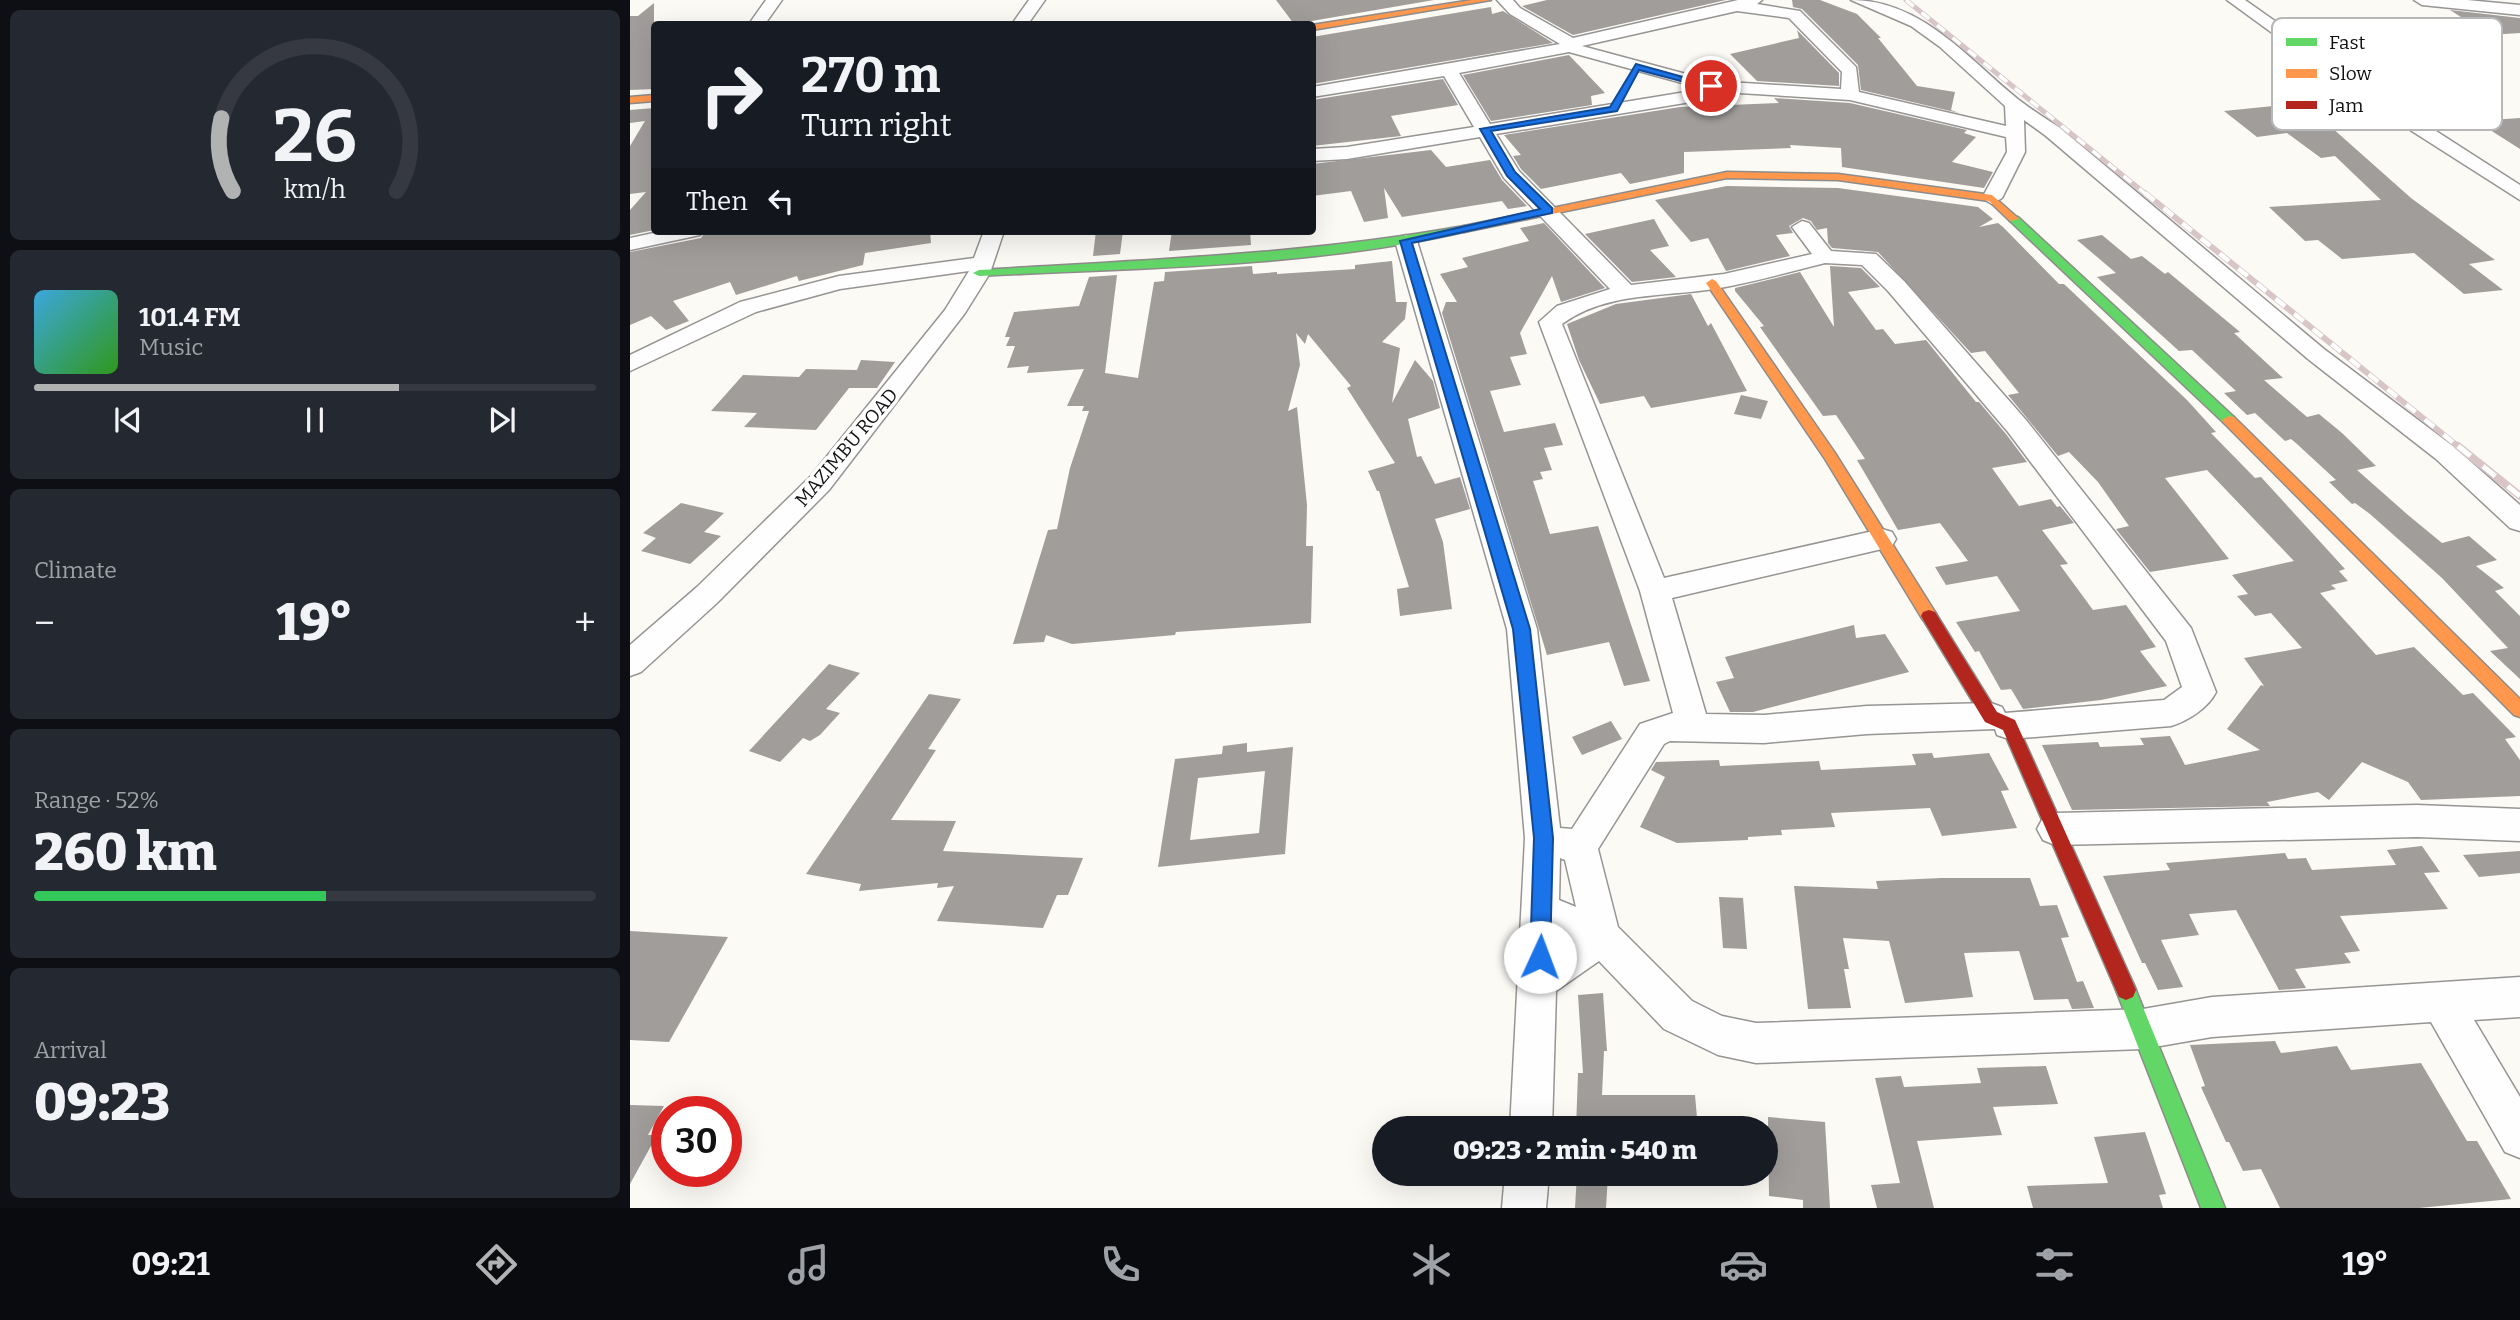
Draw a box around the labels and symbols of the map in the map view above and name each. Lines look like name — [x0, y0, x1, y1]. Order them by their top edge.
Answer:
legend — [2272, 18, 2502, 130]
text: Fast — [2329, 31, 2366, 54]
pin — [1681, 56, 1741, 116]
text: Slow — [2329, 62, 2372, 85]
text: Jam — [2328, 94, 2363, 117]
street label: MAZIMBU ROAD — [790, 384, 903, 511]
position arrow — [1503, 920, 1577, 994]
speed limit sign: 30 — [651, 1096, 742, 1187]

